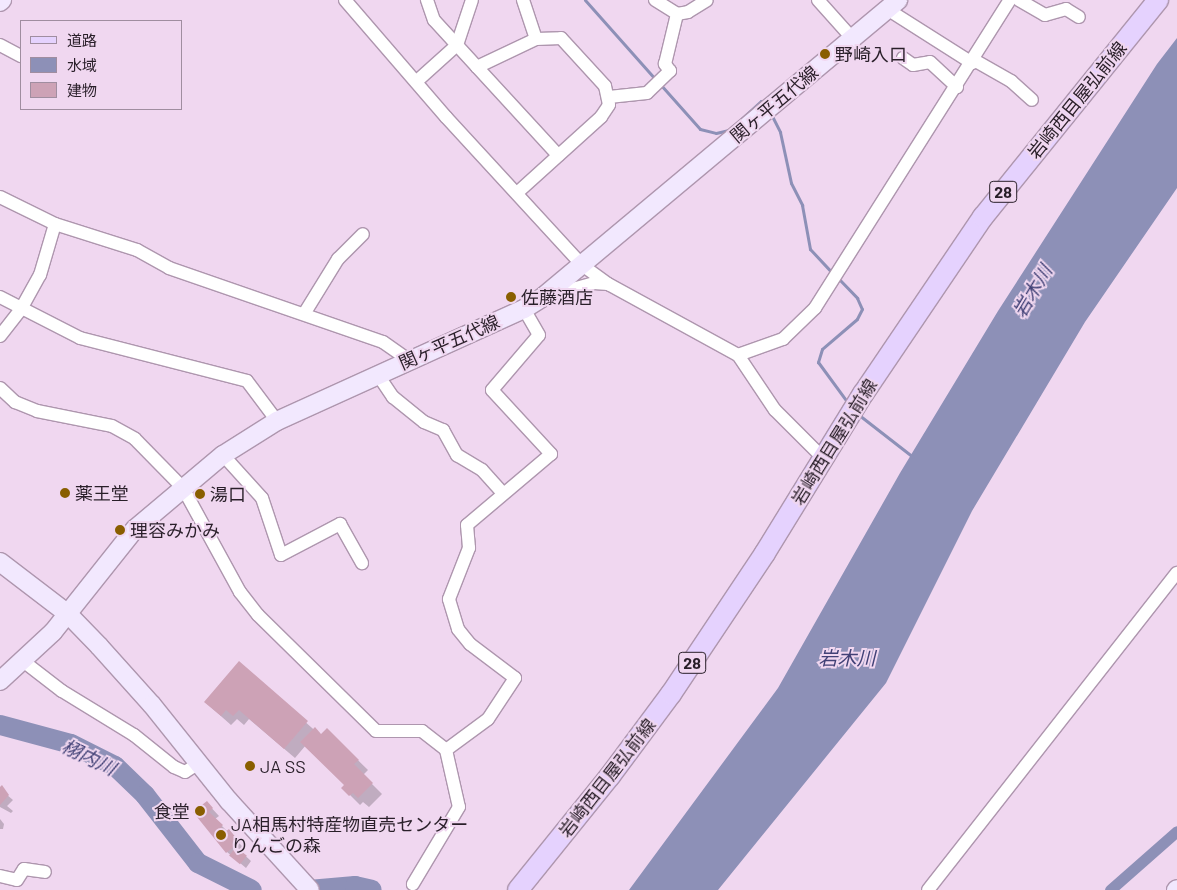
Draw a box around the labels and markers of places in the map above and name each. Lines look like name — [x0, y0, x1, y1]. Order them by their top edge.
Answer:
place label: 野崎入口 — [835, 43, 907, 65]
marker: 野崎入口 — [819, 48, 831, 60]
place label: 佐藤酒店 — [521, 286, 593, 308]
marker: 佐藤酒店 — [505, 291, 517, 303]
place label: 薬王堂 — [75, 482, 129, 504]
place label: 湯口 — [210, 483, 246, 505]
marker: 薬王堂 — [59, 487, 71, 499]
marker: 湯口 — [194, 488, 206, 500]
place label: 理容みかみ — [130, 519, 220, 541]
marker: 理容みかみ — [114, 524, 126, 536]
place label: JA SS — [260, 755, 306, 777]
marker: JA SS — [244, 760, 256, 772]
place label: 食堂 — [154, 800, 190, 822]
marker: 食堂 — [194, 805, 206, 817]
place label: JA相馬村特産物直売センター りんごの森 — [231, 814, 468, 856]
marker: JA相馬村特産物直売センター りんごの森 — [215, 829, 227, 841]

